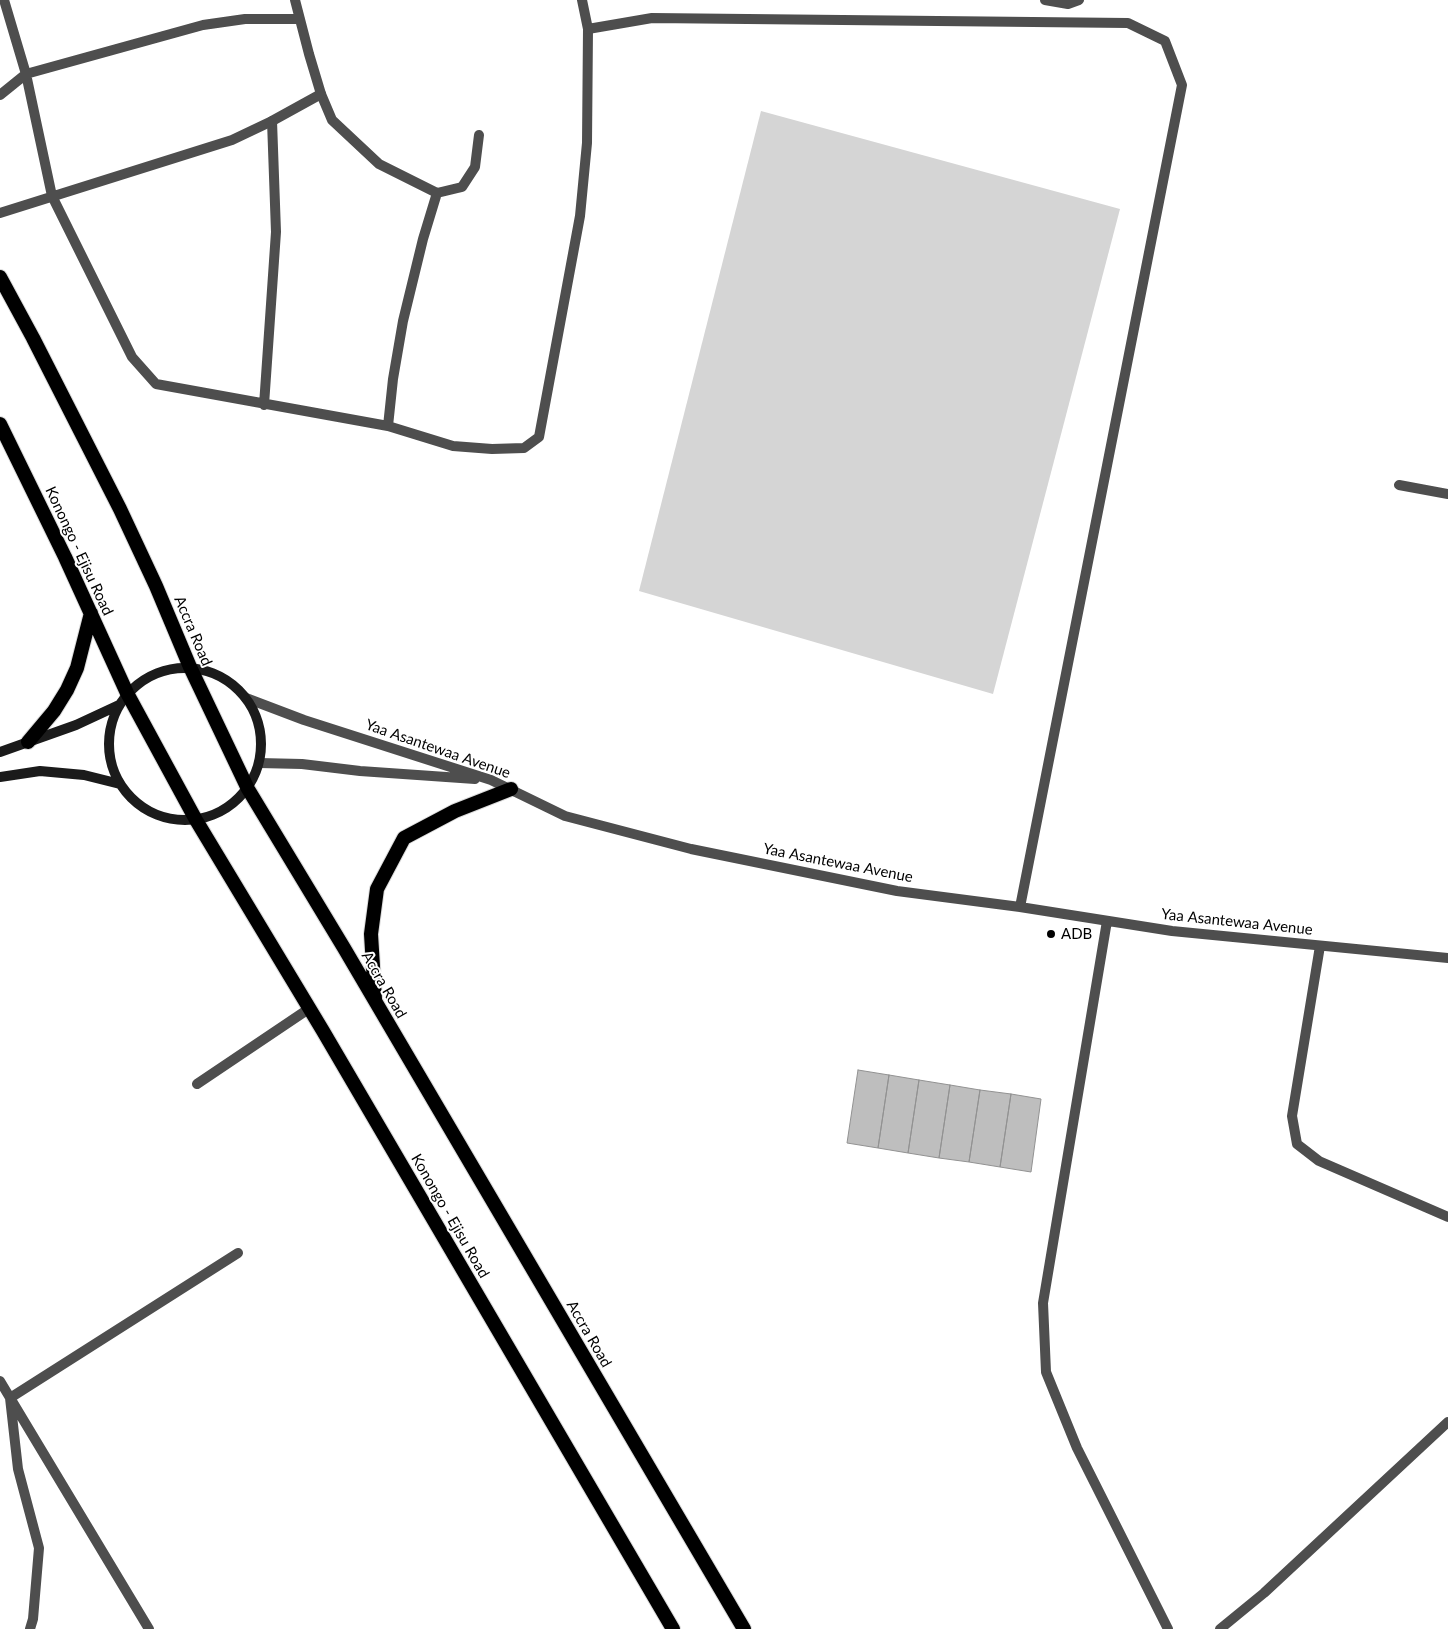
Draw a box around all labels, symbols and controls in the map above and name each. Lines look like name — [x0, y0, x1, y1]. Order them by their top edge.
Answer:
street label: Konongo - Ejisu Road — [41, 484, 117, 618]
street label: Accra Road — [170, 593, 216, 669]
street label: Yaa Asantewaa Avenue — [363, 716, 513, 782]
street label: Yaa Asantewaa Avenue — [762, 840, 914, 886]
street label: Yaa Asantewaa Avenue — [1160, 905, 1314, 939]
place label: ADB — [1061, 925, 1092, 943]
marker: ADB — [1045, 928, 1057, 940]
street label: Accra Road — [358, 948, 410, 1022]
street label: Konongo - Ejisu Road — [407, 1151, 493, 1281]
street label: Accra Road — [563, 1297, 615, 1371]

